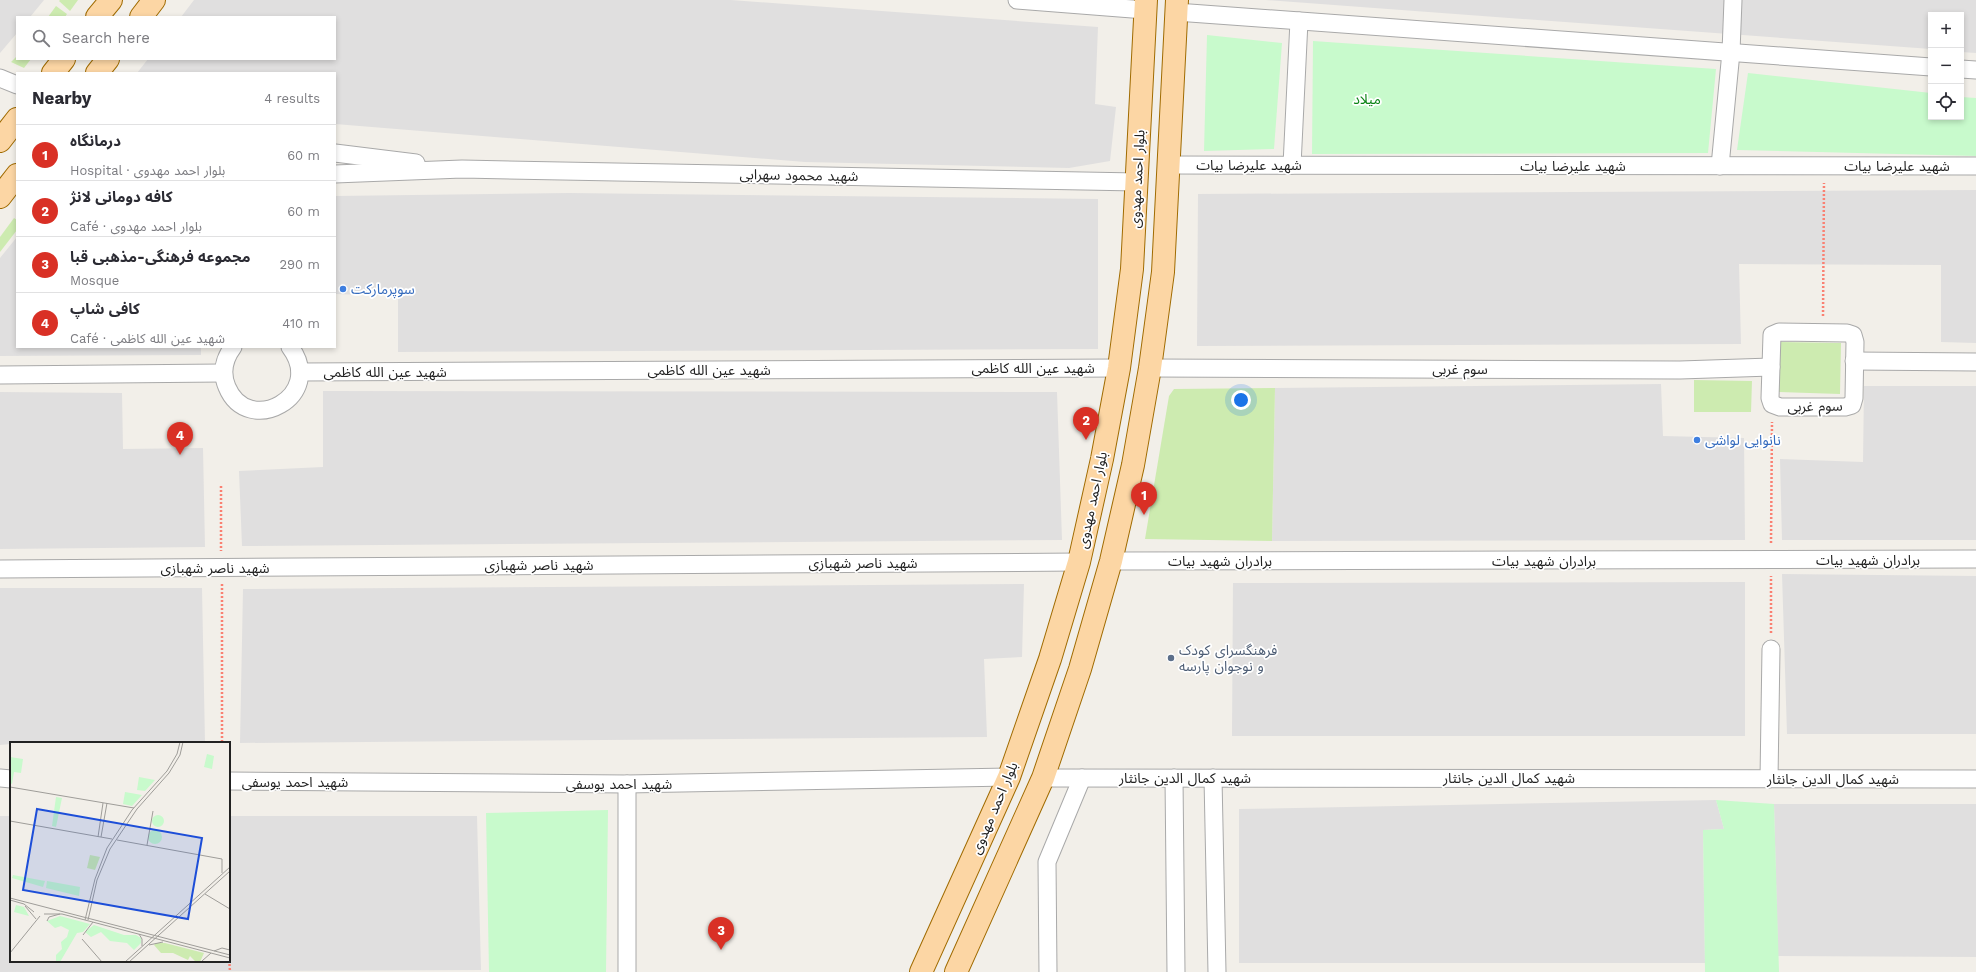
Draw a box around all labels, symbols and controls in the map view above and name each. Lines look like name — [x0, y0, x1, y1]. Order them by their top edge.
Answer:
map controls — [1928, 12, 1964, 120]
button: + — [1928, 12, 1964, 48]
search box — [16, 16, 336, 60]
icon: search — [30, 27, 52, 49]
text: Search here — [62, 29, 150, 47]
button: − — [1928, 48, 1964, 84]
button: locate — [1928, 84, 1964, 120]
text: Nearby — [32, 88, 91, 108]
text: 4 results — [264, 91, 320, 106]
park label: میلاد — [1353, 91, 1381, 107]
street label: بلوار احمد مهدوی — [1126, 129, 1149, 229]
text: درمانگاه — [70, 132, 121, 150]
text: 1 — [42, 148, 48, 163]
text: 60 m — [287, 148, 320, 163]
street label: شهید علیرضا بیات — [1196, 157, 1302, 174]
street label: شهید علیرضا بیات — [1520, 158, 1626, 175]
street label: شهید علیرضا بیات — [1844, 158, 1950, 175]
text: Hospital · بلوار احمد مهدوی — [70, 163, 225, 178]
street label: شهید محمود سهرابی — [740, 166, 858, 185]
text: کافه دومانی لانژ — [70, 188, 173, 206]
text: 2 — [41, 204, 49, 219]
text: 60 m — [287, 204, 320, 219]
text: Café · بلوار احمد مهدوی — [70, 219, 202, 234]
text: مجموعه فرهنگی-مذهبی قبا — [70, 248, 250, 266]
text: 3 — [41, 257, 49, 272]
text: 290 m — [279, 257, 320, 272]
text: Mosque — [70, 273, 119, 288]
place label: سوپرمارکت — [351, 281, 415, 299]
marker: سوپرمارکت — [338, 284, 348, 294]
text: کافی شاپ — [70, 300, 140, 318]
text: 4 — [41, 316, 49, 331]
text: 410 m — [282, 316, 320, 331]
text: Café · شهید عین الله کاظمی — [70, 331, 225, 346]
street label: شهید عین الله کاظمی — [971, 360, 1095, 377]
street label: سوم غربی — [1432, 361, 1488, 380]
street label: شهید عین الله کاظمی — [647, 362, 771, 379]
street label: شهید عین الله کاظمی — [323, 364, 447, 381]
your location — [1231, 390, 1251, 410]
street label: سوم غربی — [1787, 398, 1843, 417]
pin: 2 — [1073, 407, 1099, 440]
pin: 4 — [167, 422, 193, 455]
place label: نانوایی لواشی — [1705, 432, 1781, 449]
marker: نانوایی لواشی — [1692, 435, 1702, 445]
street label: بلوار احمد مهدوی — [1074, 450, 1111, 550]
pin: 1 — [1131, 482, 1157, 515]
street label: برادران شهید بیات — [1816, 552, 1920, 569]
street label: برادران شهید بیات — [1168, 553, 1272, 570]
street label: برادران شهید بیات — [1492, 553, 1596, 570]
street label: شهید ناصر شهبازی — [808, 555, 918, 572]
street label: شهید ناصر شهبازی — [484, 557, 594, 574]
street label: شهید ناصر شهبازی — [160, 560, 270, 577]
place label: فرهنگسرای کودک و نوجوان پارسه — [1179, 642, 1277, 676]
marker: فرهنگسرای کودک و نوجوان پارسه — [1166, 653, 1176, 663]
inset map — [10, 742, 230, 962]
street label: بلوار احمد مهدوی — [967, 759, 1022, 857]
street label: شهید کمال الدین جانثار — [1118, 770, 1251, 787]
street label: شهید کمال الدین جانثار — [1442, 770, 1575, 787]
street label: شهید کمال الدین جانثار — [1766, 771, 1899, 788]
street label: شهید احمد یوسفی — [242, 774, 348, 791]
street label: شهید احمد یوسفی — [566, 776, 672, 793]
pin: 3 — [708, 917, 734, 950]

